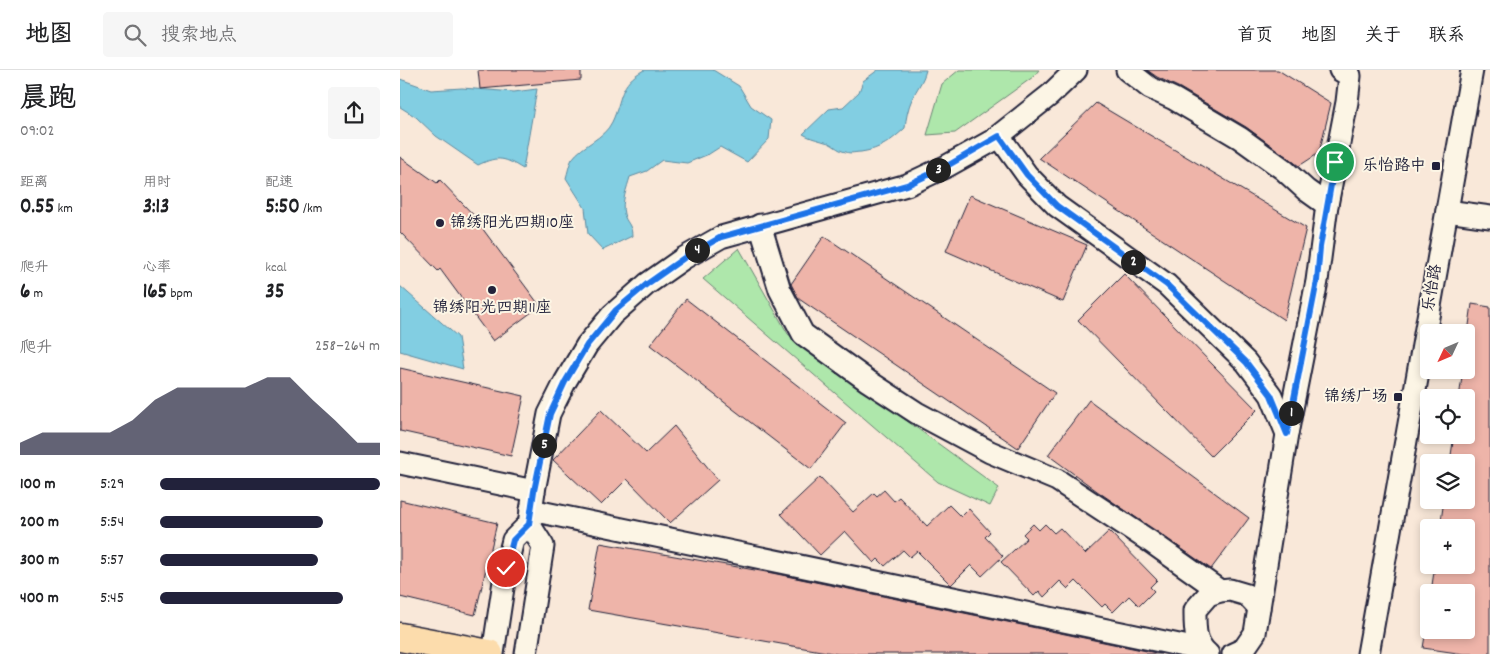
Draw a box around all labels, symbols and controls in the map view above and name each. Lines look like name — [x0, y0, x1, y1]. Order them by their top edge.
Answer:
search box — [103, 12, 453, 57]
text: 地图 — [25, 19, 73, 53]
icon: search — [121, 21, 149, 49]
text: 搜索地点 — [161, 23, 237, 50]
text: 首页 — [1237, 24, 1273, 49]
text: 地图 — [1301, 24, 1337, 49]
text: 关于 — [1365, 24, 1401, 49]
text: 联系 — [1429, 24, 1465, 49]
text: 晨跑 — [20, 81, 76, 121]
button: share — [328, 87, 380, 139]
text: 09:02 — [20, 120, 54, 143]
pin — [1314, 141, 1356, 183]
icon: arrive — [1321, 148, 1349, 176]
place label: 乐怡路中 — [1362, 155, 1426, 178]
pin: 3 — [926, 158, 950, 182]
text: 3 — [935, 160, 942, 180]
marker: 乐怡路中 — [1430, 160, 1442, 172]
text: 距离 — [20, 173, 48, 193]
text: 用时 — [143, 173, 171, 193]
text: 配速 — [265, 173, 293, 193]
text: 0.55 — [20, 193, 54, 223]
text: 3:13 — [143, 193, 169, 223]
text: 5:50 — [265, 193, 300, 223]
text: km — [54, 199, 73, 219]
text: /km — [300, 199, 322, 219]
place label: 锦绣阳光四期10座 — [450, 212, 574, 235]
marker: 锦绣阳光四期10座 — [434, 217, 446, 229]
pin: 4 — [684, 238, 710, 262]
text: 4 — [695, 240, 700, 260]
pin: 2 — [1120, 250, 1146, 274]
text: 2 — [1130, 252, 1137, 272]
text: 爬升 — [20, 258, 48, 278]
text: 心率 — [143, 258, 171, 278]
text: kcal — [265, 258, 287, 278]
street label: 乐怡路 — [1418, 262, 1448, 314]
text: 6 — [20, 278, 30, 308]
text: 165 — [143, 278, 167, 308]
text: 35 — [265, 278, 284, 308]
text: m — [30, 284, 43, 304]
text: bpm — [167, 284, 193, 304]
marker: 锦绣阳光四期11座 — [486, 284, 498, 296]
place label: 锦绣阳光四期11座 — [432, 297, 552, 320]
north arrow — [1420, 324, 1475, 379]
map controls — [1420, 324, 1475, 639]
text: 258–264 m — [315, 335, 380, 358]
text: 爬升 — [20, 337, 52, 360]
place label: 锦绣广场 — [1324, 386, 1388, 409]
button: locate — [1420, 389, 1475, 444]
marker: 锦绣广场 — [1392, 391, 1404, 403]
pin: 1 — [1278, 400, 1304, 426]
text: 1 — [1290, 403, 1293, 423]
pin: 5 — [532, 432, 556, 458]
text: 5 — [541, 435, 548, 455]
button: layers — [1420, 454, 1475, 509]
text: 100 m — [20, 473, 56, 496]
text: 5:29 — [100, 473, 124, 496]
text: 200 m — [20, 511, 59, 534]
text: 5:54 — [100, 511, 124, 534]
button: + — [1420, 519, 1475, 574]
pin — [485, 547, 527, 589]
text: 300 m — [20, 549, 59, 572]
text: 5:57 — [100, 549, 124, 572]
icon: check — [492, 554, 520, 582]
button: − — [1420, 584, 1475, 639]
text: 400 m — [20, 587, 59, 610]
text: 5:45 — [100, 587, 124, 610]

